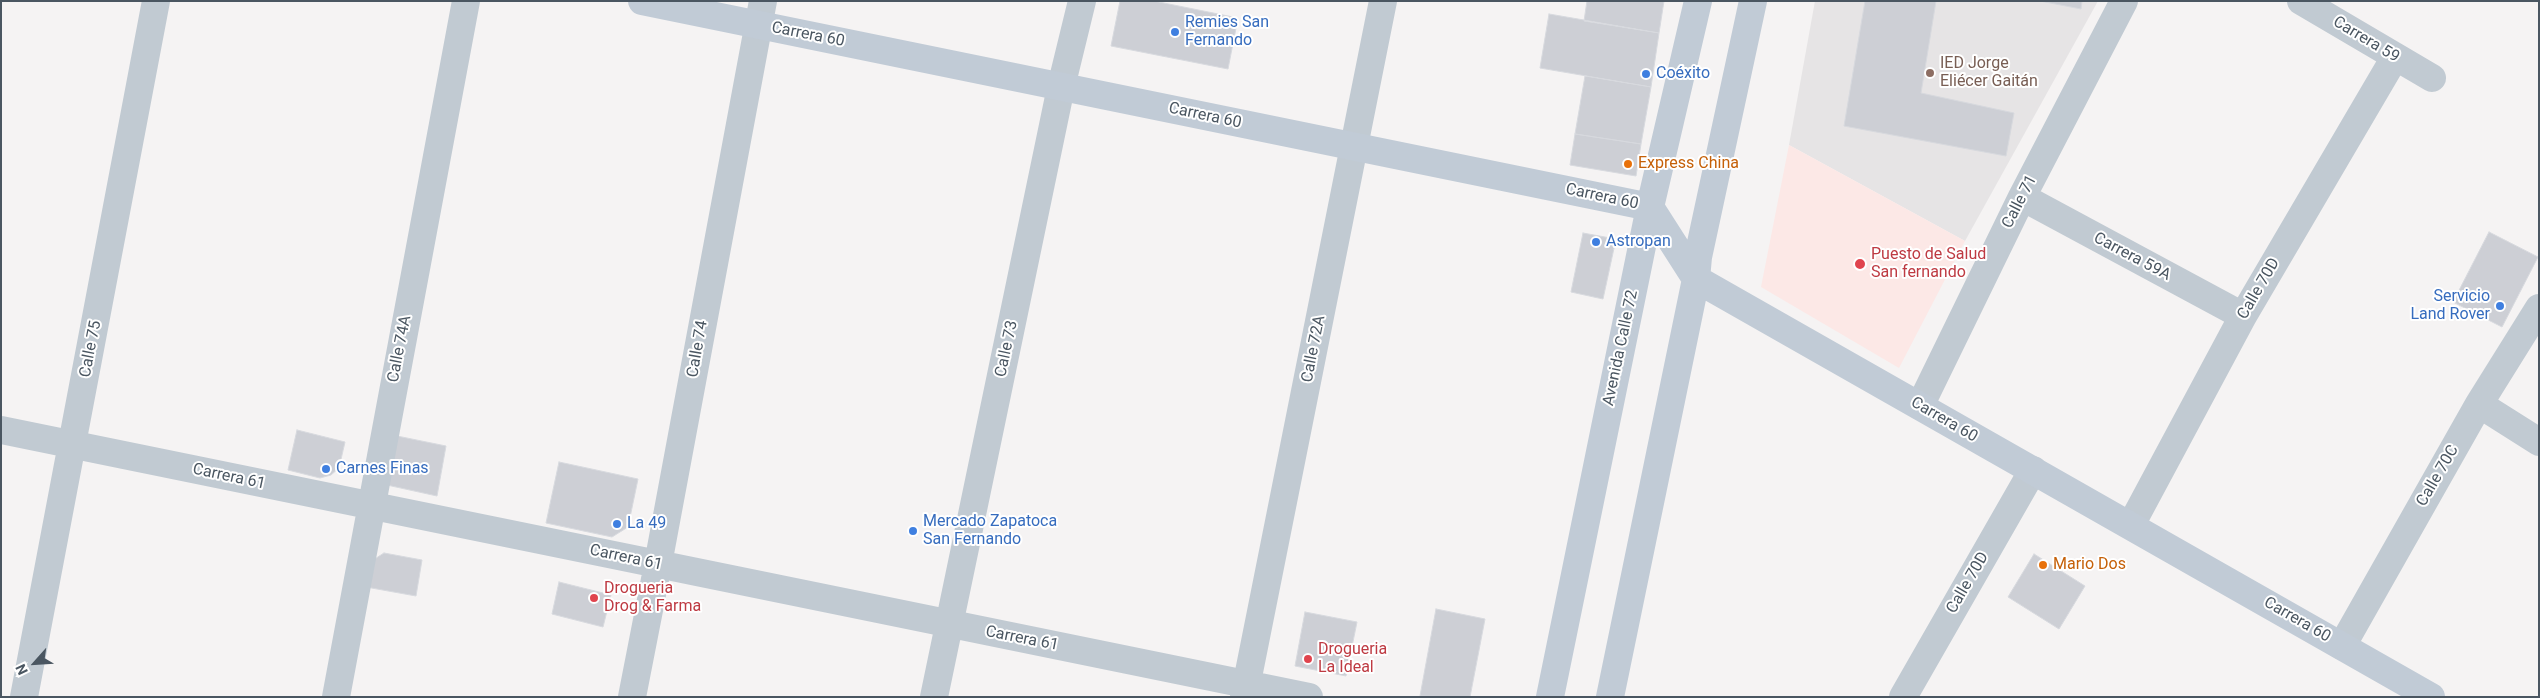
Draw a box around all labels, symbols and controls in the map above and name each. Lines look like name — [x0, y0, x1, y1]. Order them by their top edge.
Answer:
place label: Remies San Fernando — [1185, 13, 1269, 51]
street label: Carrera 59 — [2329, 13, 2403, 67]
street label: Carrera 60 — [770, 19, 846, 51]
marker: Remies San Fernando — [1169, 26, 1181, 38]
place label: IED Jorge Eliécer Gaitán — [1940, 54, 2038, 92]
place label: Coéxito — [1656, 64, 1710, 84]
marker: IED Jorge Eliécer Gaitán — [1924, 67, 1936, 79]
marker: Coéxito — [1640, 68, 1652, 80]
street label: Carrera 60 — [1167, 99, 1243, 133]
place label: Express China — [1638, 154, 1739, 174]
marker: Express China — [1622, 158, 1634, 170]
street label: Calle 71 — [1998, 172, 2042, 232]
street label: Carrera 60 — [1564, 180, 1640, 214]
street label: Carrera 59A — [2090, 229, 2174, 285]
place label: Astropan — [1606, 232, 1671, 252]
marker: Astropan — [1590, 236, 1602, 248]
place label: Puesto de Salud San fernando — [1871, 245, 1986, 283]
street label: Calle 70D — [2234, 255, 2284, 323]
marker: Puesto de Salud San fernando — [1853, 257, 1867, 271]
place label: Servicio Land Rover — [2410, 287, 2490, 325]
street label: Avenida Calle 72 — [1599, 288, 1643, 408]
marker: Servicio Land Rover — [2494, 300, 2506, 312]
street label: Calle 74A — [384, 314, 416, 384]
street label: Calle 72A — [1298, 314, 1330, 384]
street label: Calle 75 — [76, 319, 106, 379]
street label: Calle 74 — [684, 319, 712, 379]
street label: Calle 73 — [992, 319, 1022, 379]
street label: Carrera 60 — [1907, 393, 1981, 447]
street label: Calle 70C — [2413, 442, 2463, 510]
place label: Carnes Finas — [336, 459, 429, 479]
street label: Carrera 61 — [191, 460, 267, 494]
marker: Carnes Finas — [320, 463, 332, 475]
place label: Mercado Zapatoca San Fernando — [923, 512, 1057, 550]
place label: La 49 — [627, 514, 666, 534]
marker: La 49 — [611, 518, 623, 530]
marker: Mercado Zapatoca San Fernando — [907, 525, 919, 537]
street label: Carrera 61 — [588, 541, 664, 575]
street label: Calle 70D — [1943, 549, 1993, 617]
place label: Mario Dos — [2053, 555, 2126, 575]
marker: Mario Dos — [2037, 559, 2049, 571]
place label: Drogueria Drog & Farma — [604, 579, 701, 617]
marker: Drogueria Drog & Farma — [588, 592, 600, 604]
street label: Carrera 60 — [2260, 593, 2334, 647]
street label: Carrera 61 — [984, 623, 1060, 655]
north arrow — [10, 638, 60, 688]
place label: Drogueria La Ideal — [1318, 640, 1387, 678]
marker: Drogueria La Ideal — [1302, 653, 1314, 665]
text: N — [12, 662, 31, 678]

